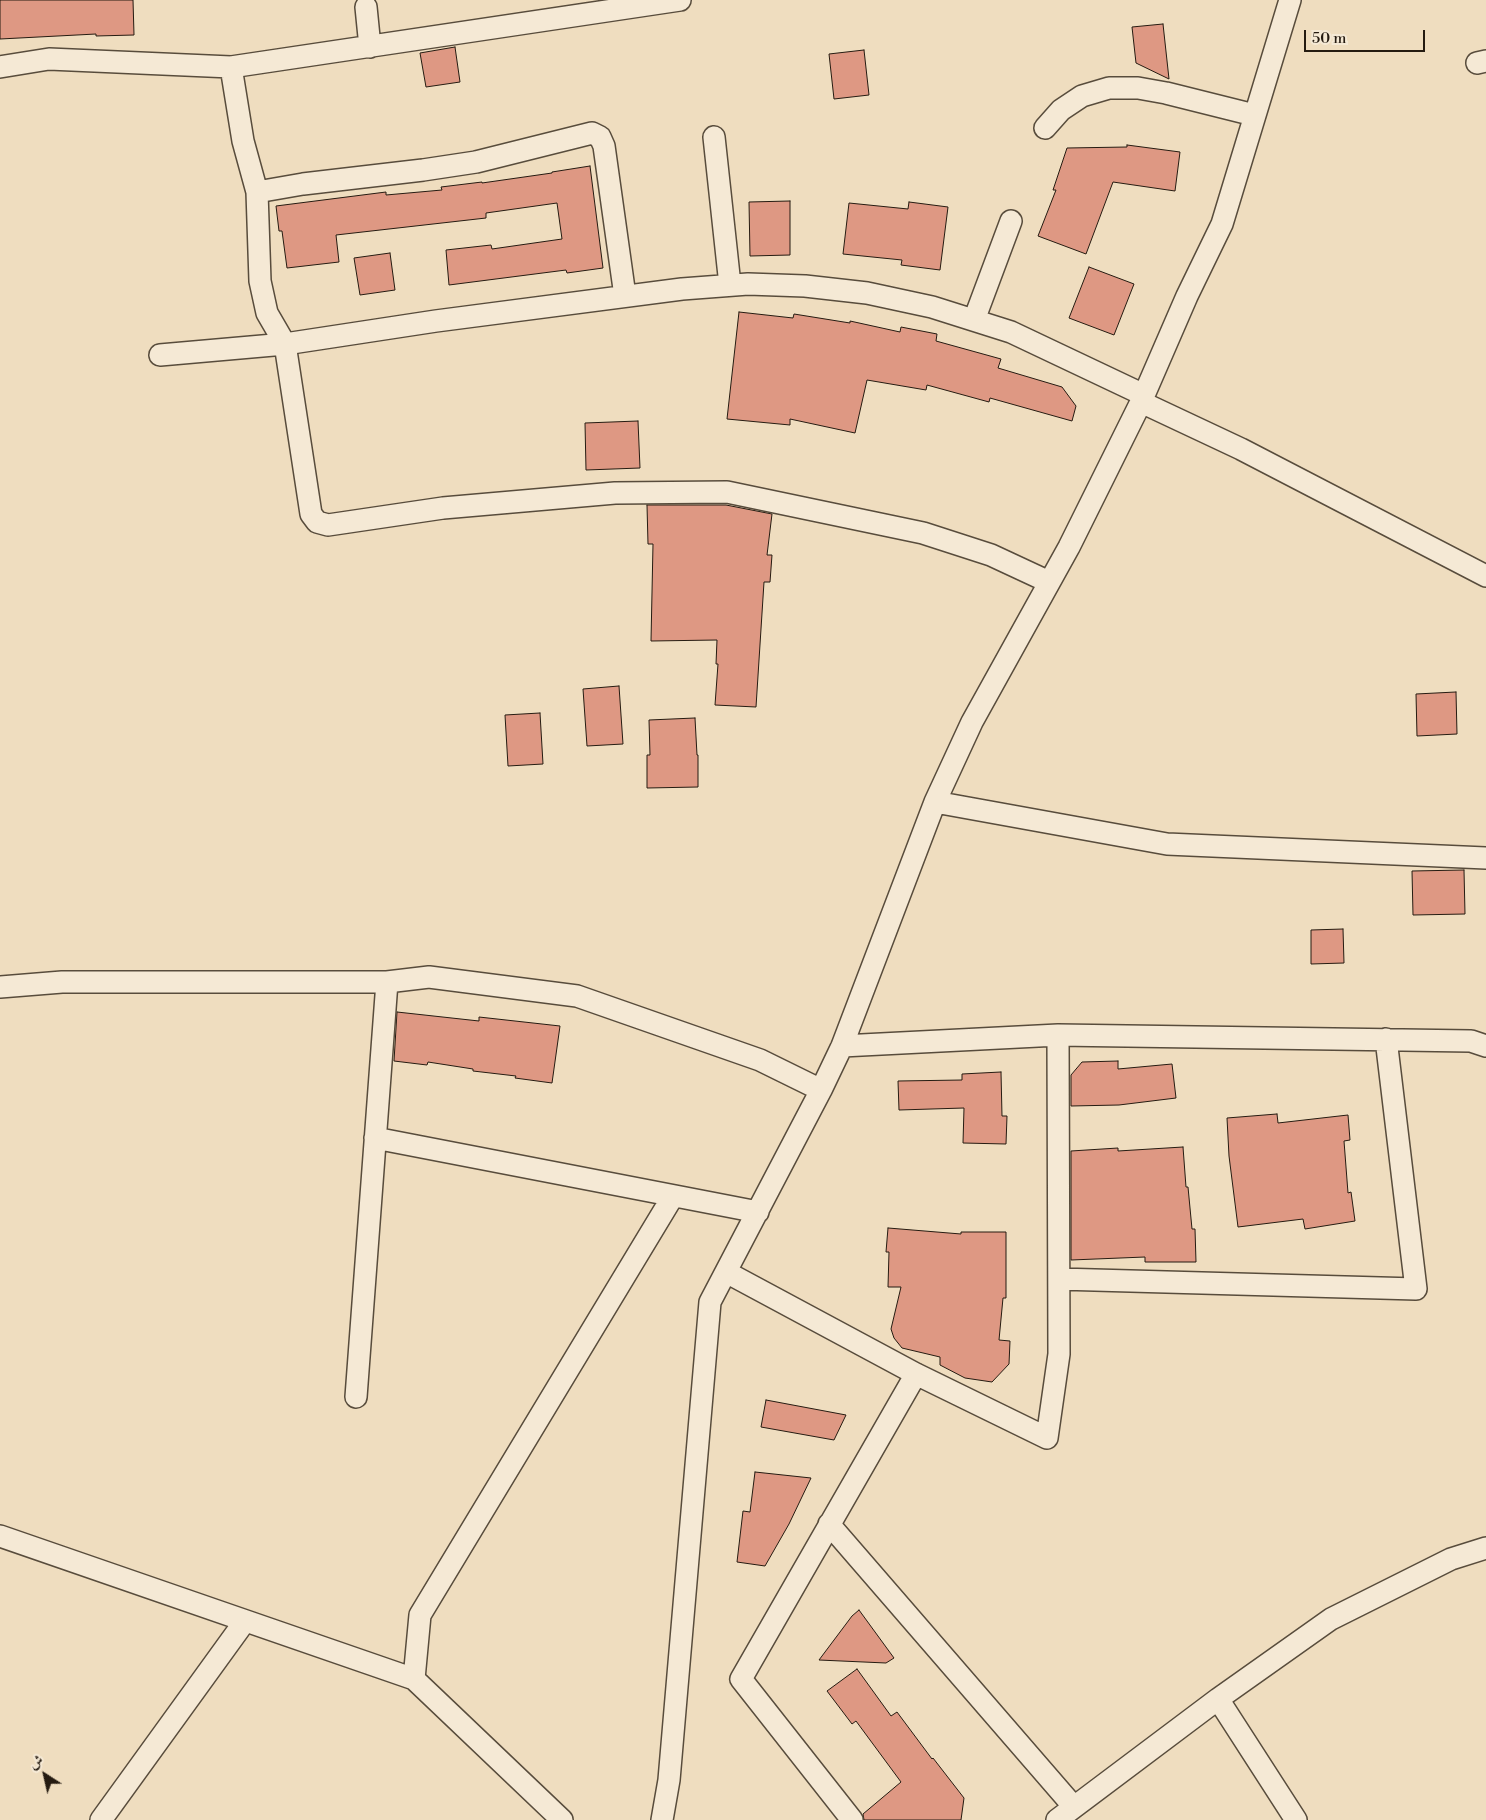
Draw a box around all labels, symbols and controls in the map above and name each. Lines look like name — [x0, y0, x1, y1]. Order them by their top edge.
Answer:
scale bar — [1306, 20, 1427, 52]
text: 50 m — [1312, 29, 1346, 48]
north arrow — [20, 1750, 70, 1800]
text: ش — [26, 1751, 47, 1774]

